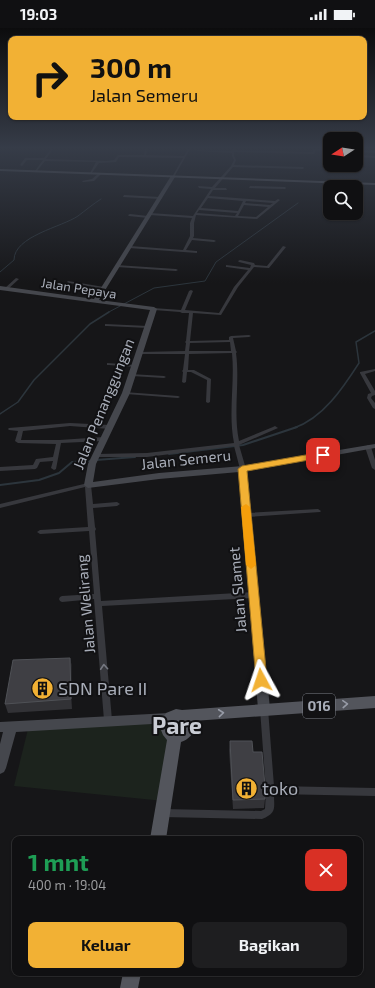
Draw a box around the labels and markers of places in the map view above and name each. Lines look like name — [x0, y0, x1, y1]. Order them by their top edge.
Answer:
pin — [306, 438, 340, 472]
building icon: SDN Pare II — [29, 676, 55, 702]
place label: SDN Pare II — [58, 677, 147, 699]
building icon: toko — [234, 776, 260, 802]
place label: toko — [262, 777, 298, 799]

